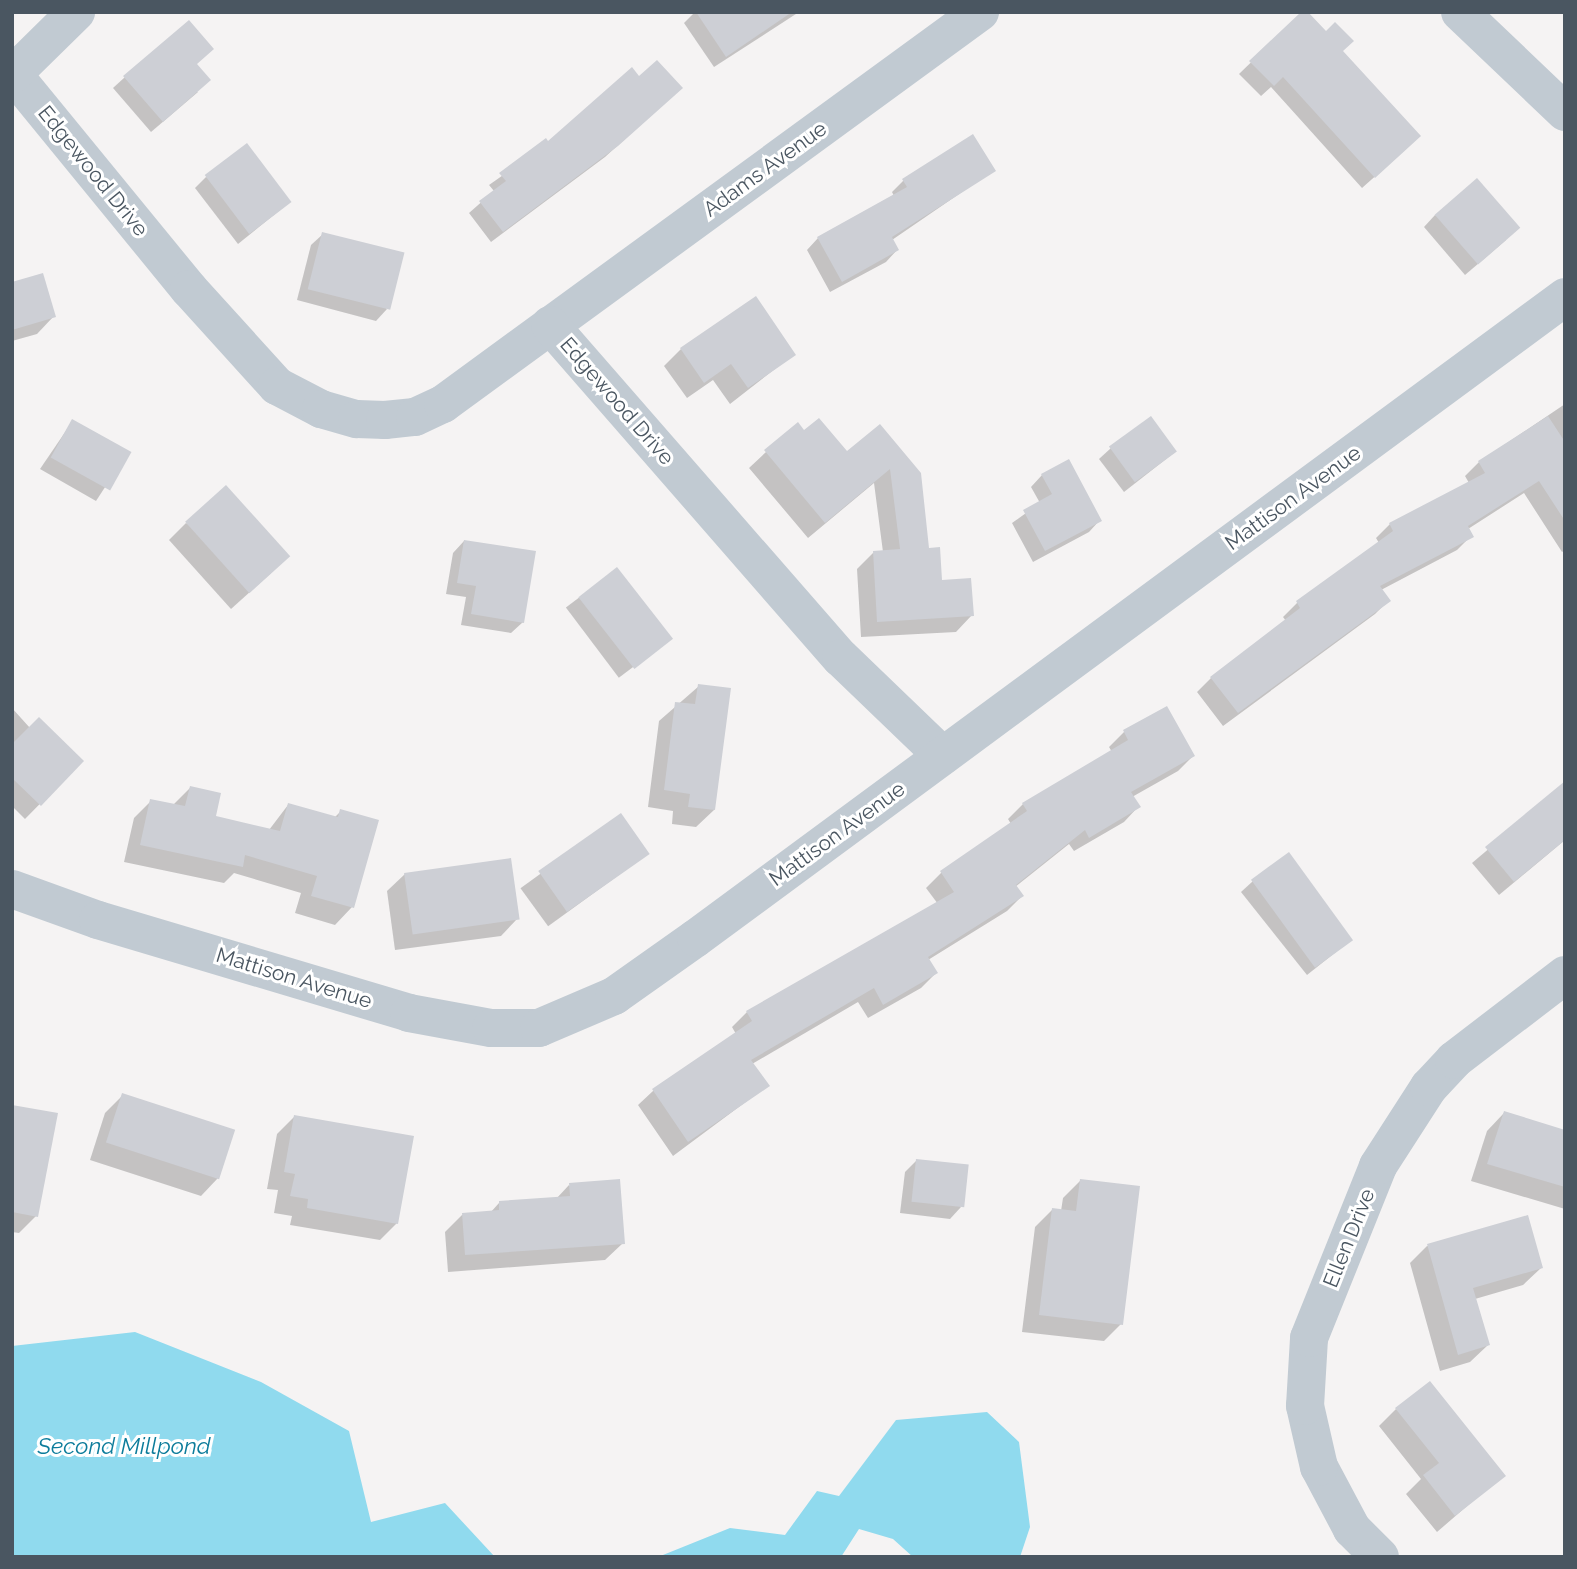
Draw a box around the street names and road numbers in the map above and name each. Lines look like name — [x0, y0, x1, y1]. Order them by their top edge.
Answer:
street label: Edgewood Drive — [33, 101, 153, 241]
street label: Adams Avenue — [698, 116, 832, 222]
street label: Edgewood Drive — [555, 332, 679, 470]
street label: Mattison Avenue — [1220, 440, 1366, 556]
street label: Mattison Avenue — [764, 776, 910, 892]
street label: Mattison Avenue — [213, 942, 375, 1014]
street label: Ellen Drive — [1318, 1185, 1380, 1291]

